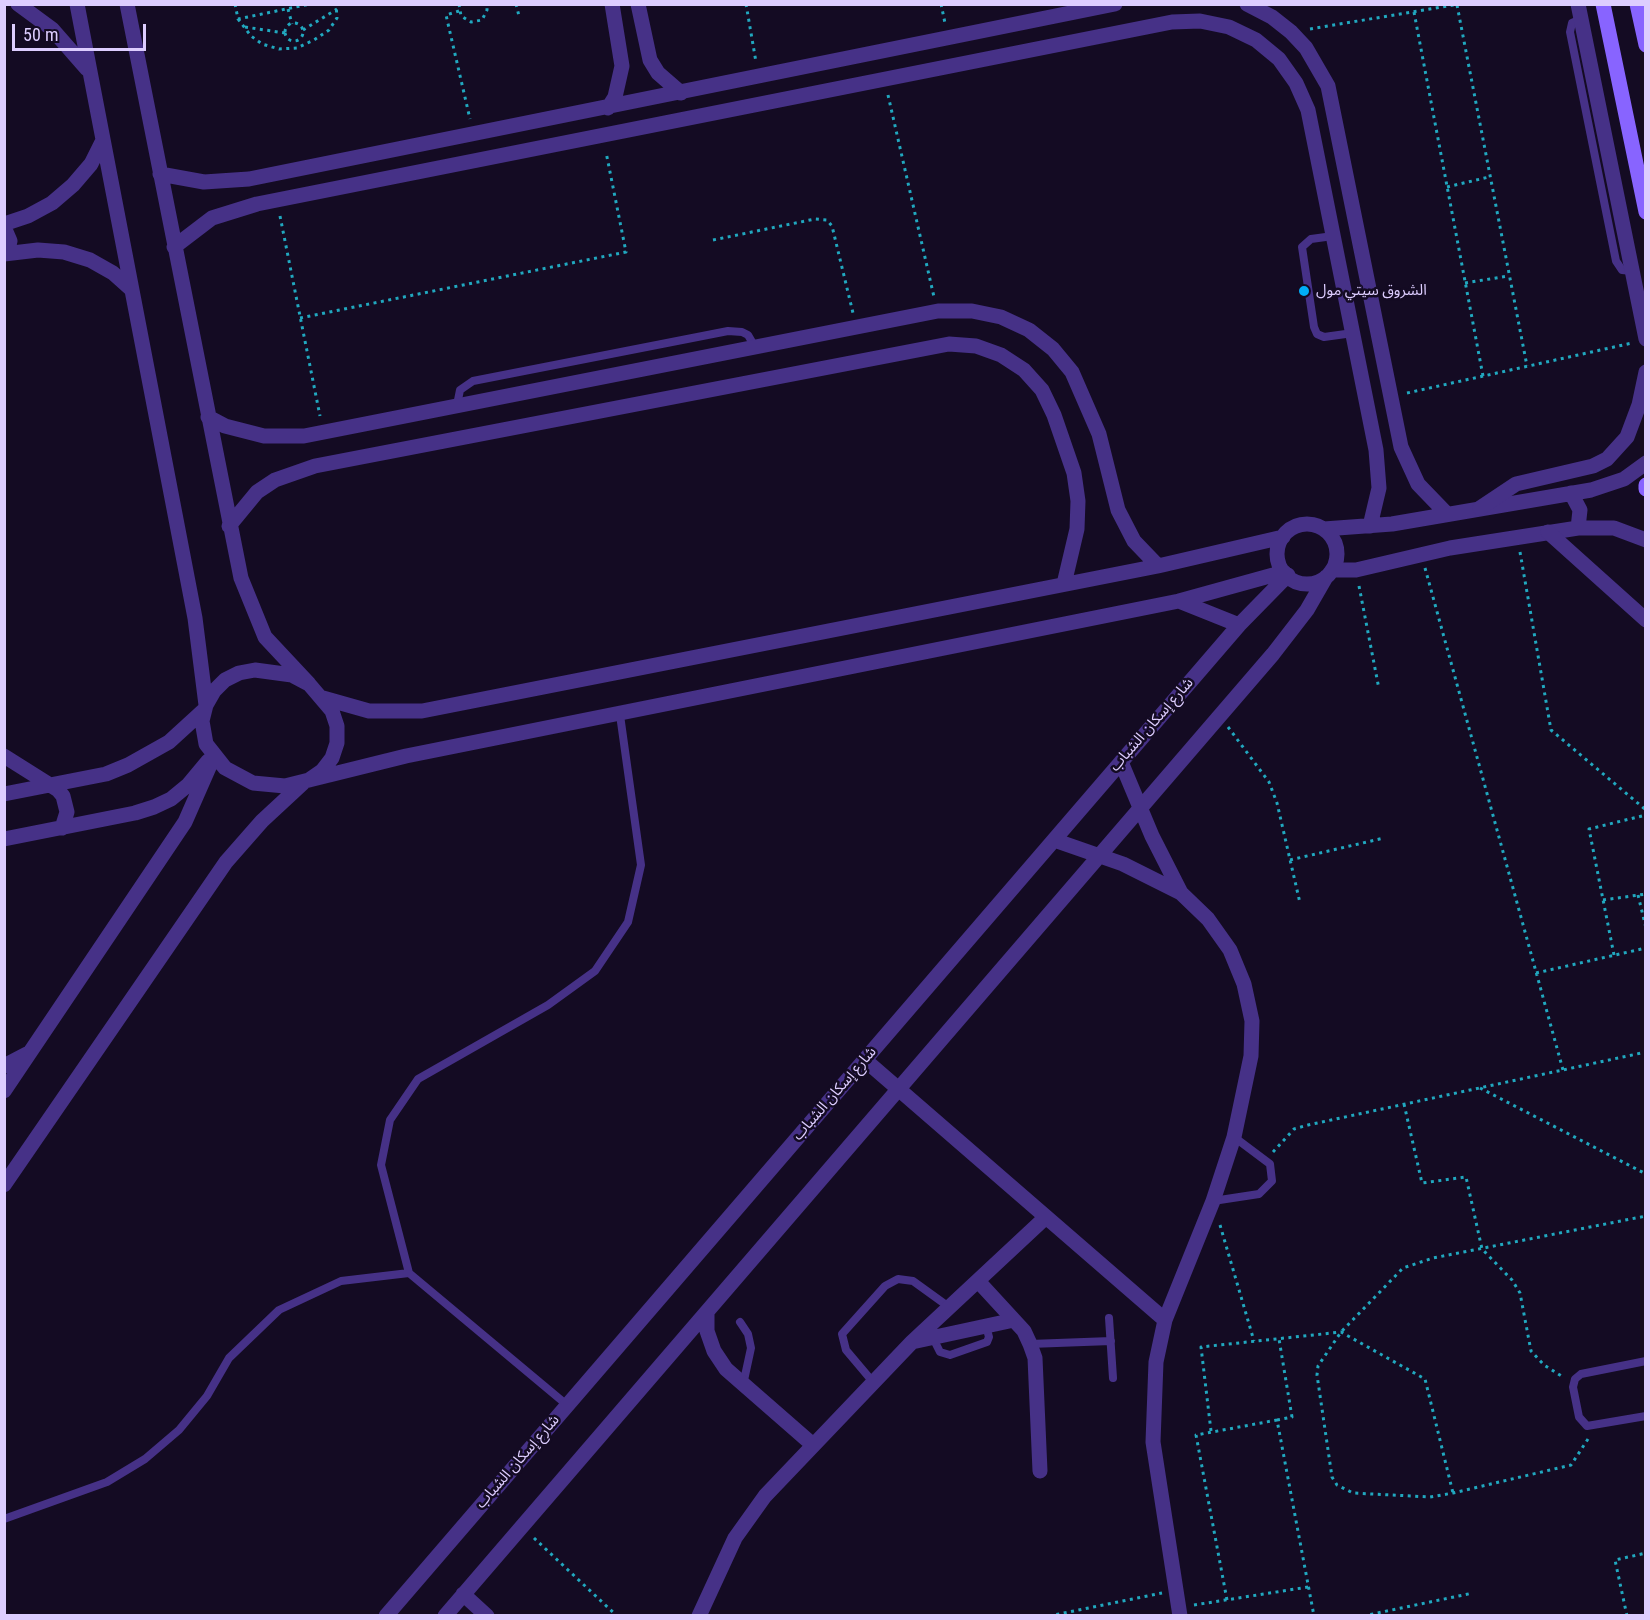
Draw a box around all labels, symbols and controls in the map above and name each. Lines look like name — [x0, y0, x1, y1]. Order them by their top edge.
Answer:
scale bar — [15, 12, 148, 50]
text: 50 m — [23, 24, 58, 45]
place label: الشروق سيتي مول — [1316, 282, 1427, 300]
marker: الشروق سيتي مول — [1297, 284, 1311, 298]
street label: شارع إسكان الشباب — [1106, 674, 1198, 776]
street label: شارع إسكان الشباب — [789, 1043, 881, 1145]
street label: شارع إسكان الشباب — [472, 1411, 564, 1513]

